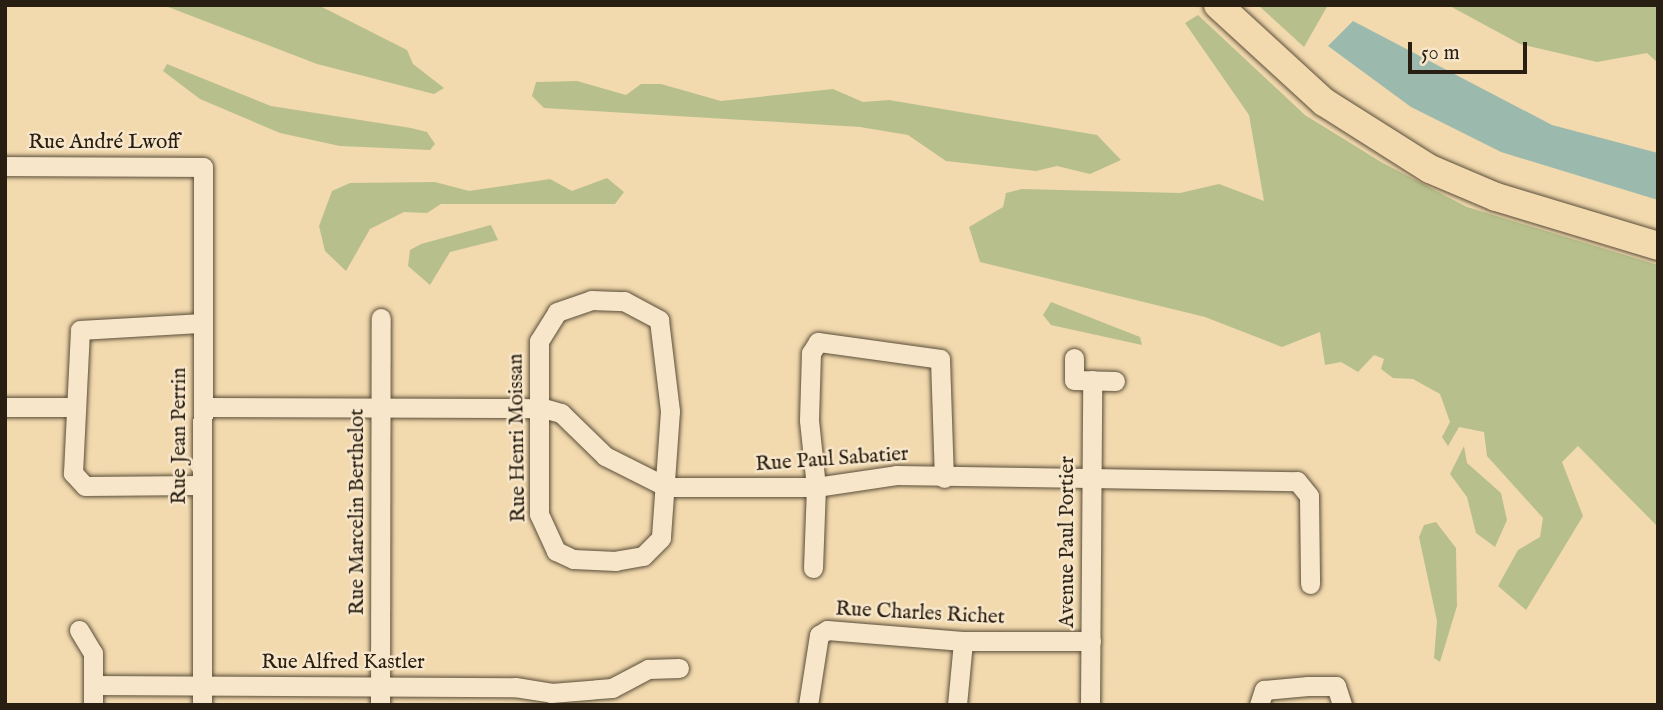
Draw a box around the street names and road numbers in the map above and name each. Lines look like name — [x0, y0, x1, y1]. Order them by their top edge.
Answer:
street label: Rue André Lwoff — [28, 130, 180, 156]
street label: Rue Henri Moissan — [504, 353, 532, 523]
street label: Rue Jean Perrin — [167, 367, 193, 505]
street label: Rue Marcelin Berthelot — [345, 409, 371, 615]
street label: Rue Paul Sabatier — [755, 442, 909, 478]
street label: Avenue Paul Portier — [1055, 456, 1081, 628]
street label: Rue Charles Richet — [835, 597, 1005, 631]
street label: Rue Alfred Kastler — [261, 650, 425, 676]

